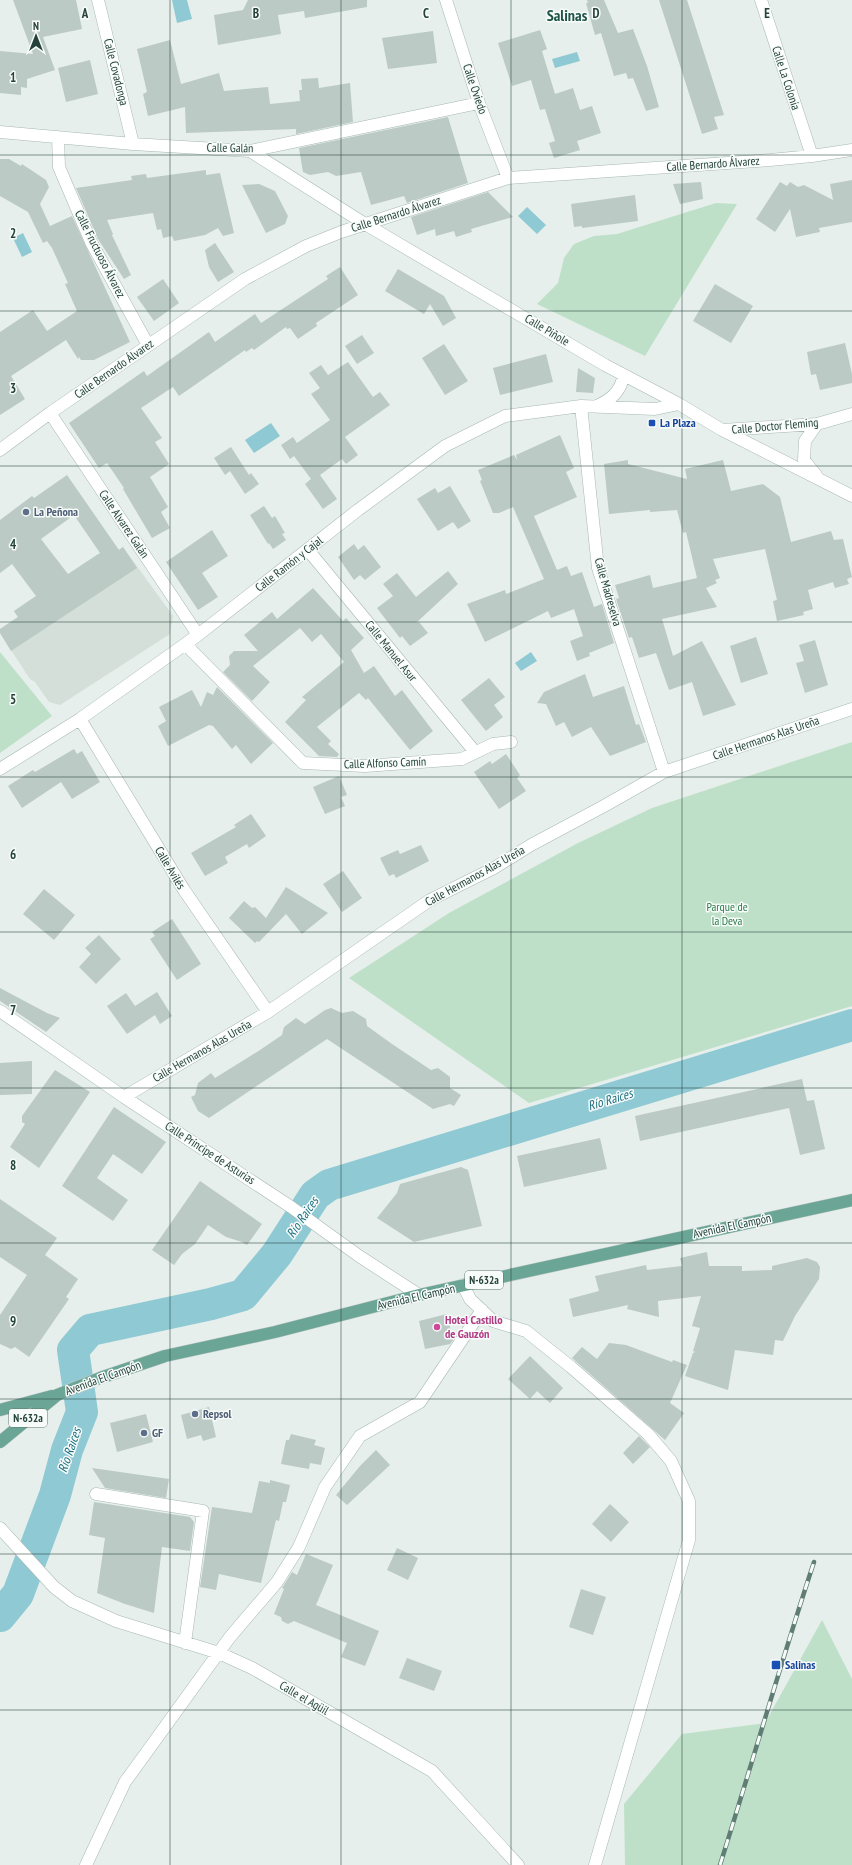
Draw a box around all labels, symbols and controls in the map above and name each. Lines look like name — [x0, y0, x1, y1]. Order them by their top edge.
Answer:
text: A — [81, 5, 89, 22]
text: B — [253, 5, 259, 22]
text: C — [423, 5, 429, 22]
district label: Salinas — [547, 5, 588, 25]
text: D — [593, 5, 600, 22]
text: E — [764, 5, 770, 22]
north arrow — [16, 16, 56, 56]
text: N — [33, 19, 39, 33]
street label: Calle Covadonga — [101, 37, 132, 107]
street label: Calle La Colonia — [769, 44, 804, 112]
street label: Calle Oviedo — [460, 62, 491, 116]
text: 1 — [10, 69, 16, 86]
street label: Calle Galán — [206, 140, 254, 155]
street label: Calle Bernardo Álvarez — [666, 153, 760, 174]
street label: Calle Bernardo Álvarez — [349, 192, 443, 235]
street label: Calle Fructuoso Álvarez — [72, 207, 129, 300]
text: 2 — [10, 225, 16, 242]
street label: Calle Piñole — [522, 310, 572, 349]
street label: Calle Bernardo Álvarez — [71, 336, 156, 402]
text: 3 — [10, 380, 16, 397]
street label: Calle Doctor Fleming — [731, 414, 819, 437]
place label: La Plaza — [660, 415, 696, 430]
marker: La Plaza — [647, 418, 657, 428]
street label: Calle Alvarez Galán — [96, 487, 153, 561]
place label: La Peñona — [34, 504, 78, 519]
marker: La Peñona — [21, 507, 31, 517]
street label: Calle Ramón y Cajal — [252, 532, 326, 595]
text: 4 — [10, 536, 17, 553]
street label: Calle Madreselva — [592, 556, 625, 628]
street label: Calle Manuel Asur — [362, 617, 421, 685]
text: 5 — [10, 691, 16, 708]
street label: Calle Hermanos Alas Ureña — [711, 712, 821, 763]
street label: Calle Alfonso Camín — [344, 754, 426, 771]
street label: Calle Hermanos Alas Ureña — [422, 842, 527, 909]
street label: Calle Avilés — [152, 844, 189, 892]
text: 6 — [10, 846, 16, 863]
park label: Parque de la Deva — [706, 899, 748, 928]
text: 7 — [10, 1002, 16, 1019]
street label: Calle Hermanos Alas Ureña — [150, 1016, 254, 1085]
water label: Río Raices — [586, 1084, 636, 1114]
street label: Calle Príncipe de Asturias — [162, 1118, 258, 1187]
text: 8 — [10, 1157, 16, 1174]
water label: Río Raices — [283, 1192, 323, 1241]
street label: Avenida El Campón — [691, 1210, 772, 1241]
road number: N-632a — [465, 1271, 503, 1289]
street label: Avenida El Campón — [375, 1280, 456, 1313]
place label: Hotel Castillo de Gauzón — [445, 1312, 503, 1341]
text: 9 — [10, 1313, 16, 1330]
marker: Hotel Castillo de Gauzón — [432, 1322, 442, 1332]
street label: Avenida El Campón — [63, 1357, 143, 1398]
place label: Repsol — [203, 1406, 232, 1421]
road number: N-632a — [9, 1409, 47, 1427]
marker: Repsol — [190, 1409, 200, 1419]
water label: Río Raices — [54, 1424, 85, 1475]
place label: GF — [152, 1425, 163, 1440]
marker: GF — [139, 1428, 149, 1438]
place label: Salinas — [785, 1657, 815, 1672]
marker: Salinas — [770, 1659, 782, 1671]
street label: Calle el Agüil — [277, 1677, 332, 1718]

